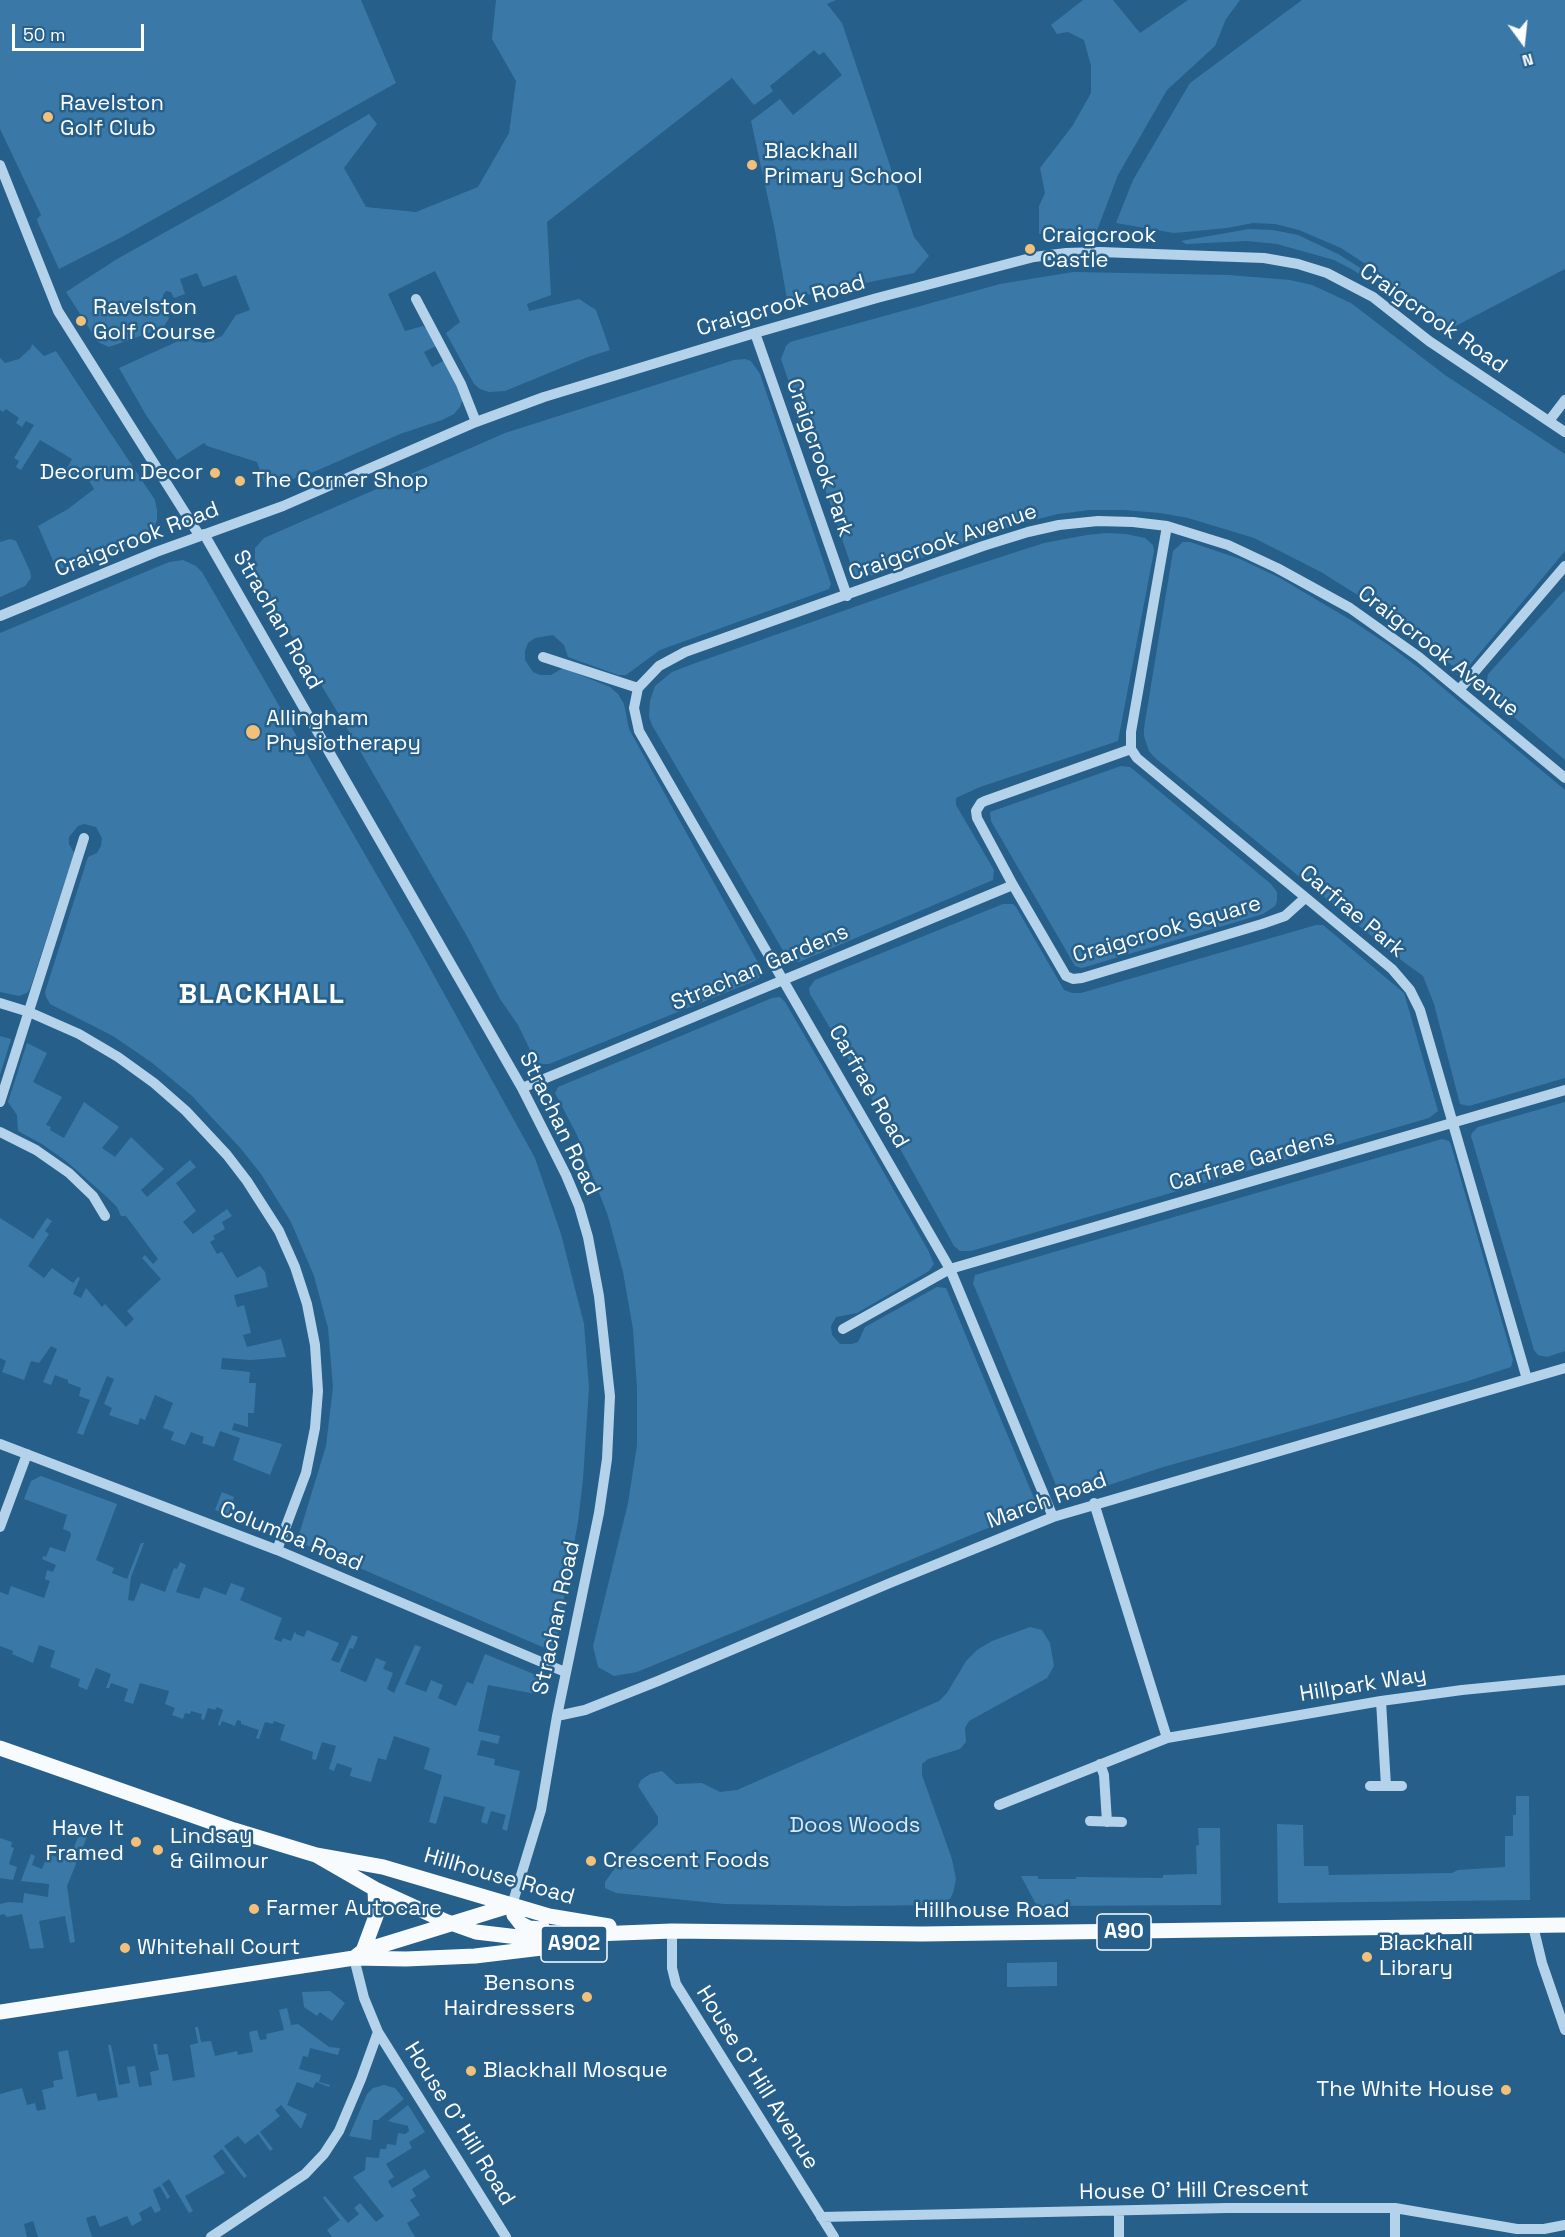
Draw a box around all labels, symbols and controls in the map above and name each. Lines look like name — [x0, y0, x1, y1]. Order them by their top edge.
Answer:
scale bar — [15, 12, 147, 50]
north arrow — [1493, 12, 1553, 72]
text: 50 m — [23, 23, 65, 46]
text: N — [1520, 48, 1536, 71]
place label: Ravelston Golf Club — [60, 91, 164, 142]
marker: Ravelston Golf Club — [41, 110, 55, 124]
place label: Blackhall Primary School — [764, 139, 923, 190]
marker: Blackhall Primary School — [745, 158, 759, 172]
place label: Craigcrook Castle — [1042, 223, 1156, 274]
marker: Craigcrook Castle — [1023, 242, 1037, 256]
street label: Craigcrook Road — [1354, 258, 1512, 380]
street label: Craigcrook Road — [694, 269, 868, 343]
place label: Ravelston Golf Course — [93, 295, 216, 346]
marker: Ravelston Golf Course — [74, 314, 88, 328]
street label: Craigcrook Park — [780, 375, 858, 541]
place label: Decorum Decor — [40, 460, 203, 486]
marker: Decorum Decor — [208, 466, 222, 480]
place label: The Corner Shop — [252, 468, 428, 494]
marker: The Corner Shop — [233, 474, 247, 488]
street label: Craigcrook Road — [51, 497, 223, 583]
street label: Craigcrook Avenue — [845, 498, 1041, 588]
street label: Strachan Road — [226, 546, 328, 694]
street label: Craigcrook Avenue — [1352, 581, 1524, 723]
place label: Allingham Physiotherapy — [266, 706, 421, 758]
marker: Allingham Physiotherapy — [244, 723, 262, 741]
street label: Carfrae Park — [1294, 860, 1410, 964]
street label: Craigcrook Square — [1070, 890, 1264, 970]
street label: Strachan Gardens — [668, 919, 852, 1017]
district label: BLACKHALL — [179, 978, 345, 1012]
street label: Carfrae Road — [822, 1021, 914, 1153]
street label: Strachan Road — [513, 1048, 605, 1200]
street label: Carfrae Gardens — [1166, 1125, 1338, 1197]
street label: March Road — [983, 1467, 1111, 1535]
street label: Columba Road — [216, 1496, 366, 1578]
street label: Strachan Road — [528, 1539, 586, 1697]
street label: Hillpark Way — [1298, 1662, 1428, 1708]
park label: Doos Woods — [790, 1813, 920, 1839]
place label: Have It Framed — [45, 1816, 124, 1868]
place label: Lindsay & Gilmour — [170, 1824, 269, 1876]
marker: Have It Framed — [129, 1835, 143, 1849]
marker: Lindsay & Gilmour — [151, 1843, 165, 1857]
street label: Hillhouse Road — [421, 1843, 577, 1911]
place label: Crescent Foods — [603, 1848, 769, 1874]
marker: Crescent Foods — [584, 1854, 598, 1868]
place label: Farmer Autocare — [266, 1896, 442, 1922]
street label: Hillhouse Road — [914, 1898, 1070, 1924]
marker: Farmer Autocare — [247, 1902, 261, 1916]
road number: A90 — [1097, 1914, 1151, 1950]
road number: A902 — [541, 1926, 607, 1962]
place label: Blackhall Library — [1379, 1931, 1473, 1982]
place label: Whitehall Court — [137, 1935, 300, 1961]
marker: Whitehall Court — [118, 1941, 132, 1955]
marker: Blackhall Library — [1360, 1950, 1374, 1964]
place label: Bensons Hairdressers — [444, 1971, 575, 2023]
street label: House O' Hill Avenue — [690, 1981, 824, 2175]
marker: Bensons Hairdressers — [580, 1990, 594, 2004]
street label: House O' Hill Road — [398, 2037, 520, 2211]
place label: Blackhall Mosque — [483, 2058, 668, 2084]
marker: Blackhall Mosque — [464, 2064, 478, 2078]
place label: The White House — [1316, 2077, 1494, 2103]
marker: The White House — [1499, 2083, 1513, 2097]
street label: House O' Hill Crescent — [1079, 2176, 1309, 2206]

